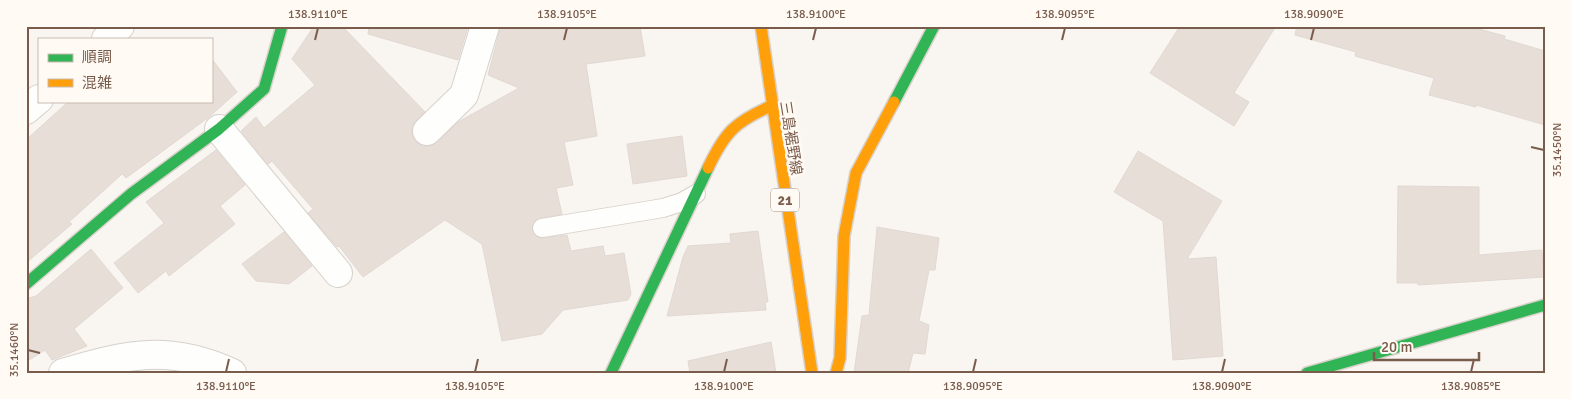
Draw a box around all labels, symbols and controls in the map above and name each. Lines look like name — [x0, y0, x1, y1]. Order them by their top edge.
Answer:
text: 138.9110°E — [288, 7, 348, 22]
text: 138.9105°E — [537, 7, 597, 22]
text: 138.9100°E — [786, 7, 846, 22]
text: 138.9095°E — [1035, 7, 1095, 22]
text: 138.9090°E — [1284, 7, 1344, 22]
legend — [38, 38, 212, 102]
text: 順調 — [82, 48, 112, 66]
text: 混雑 — [82, 74, 112, 92]
street label: 三島裾野線 — [776, 100, 806, 176]
text: 35.1450°N — [1550, 123, 1565, 177]
road number: 21 — [771, 188, 799, 212]
text: 35.1460°N — [7, 323, 22, 377]
scale bar — [1374, 329, 1478, 361]
text: 20 m — [1381, 338, 1412, 356]
text: 138.9110°E — [196, 379, 256, 394]
text: 138.9105°E — [445, 379, 505, 394]
text: 138.9100°E — [694, 379, 754, 394]
text: 138.9095°E — [943, 379, 1003, 394]
text: 138.9090°E — [1192, 379, 1252, 394]
text: 138.9085°E — [1441, 379, 1501, 394]

